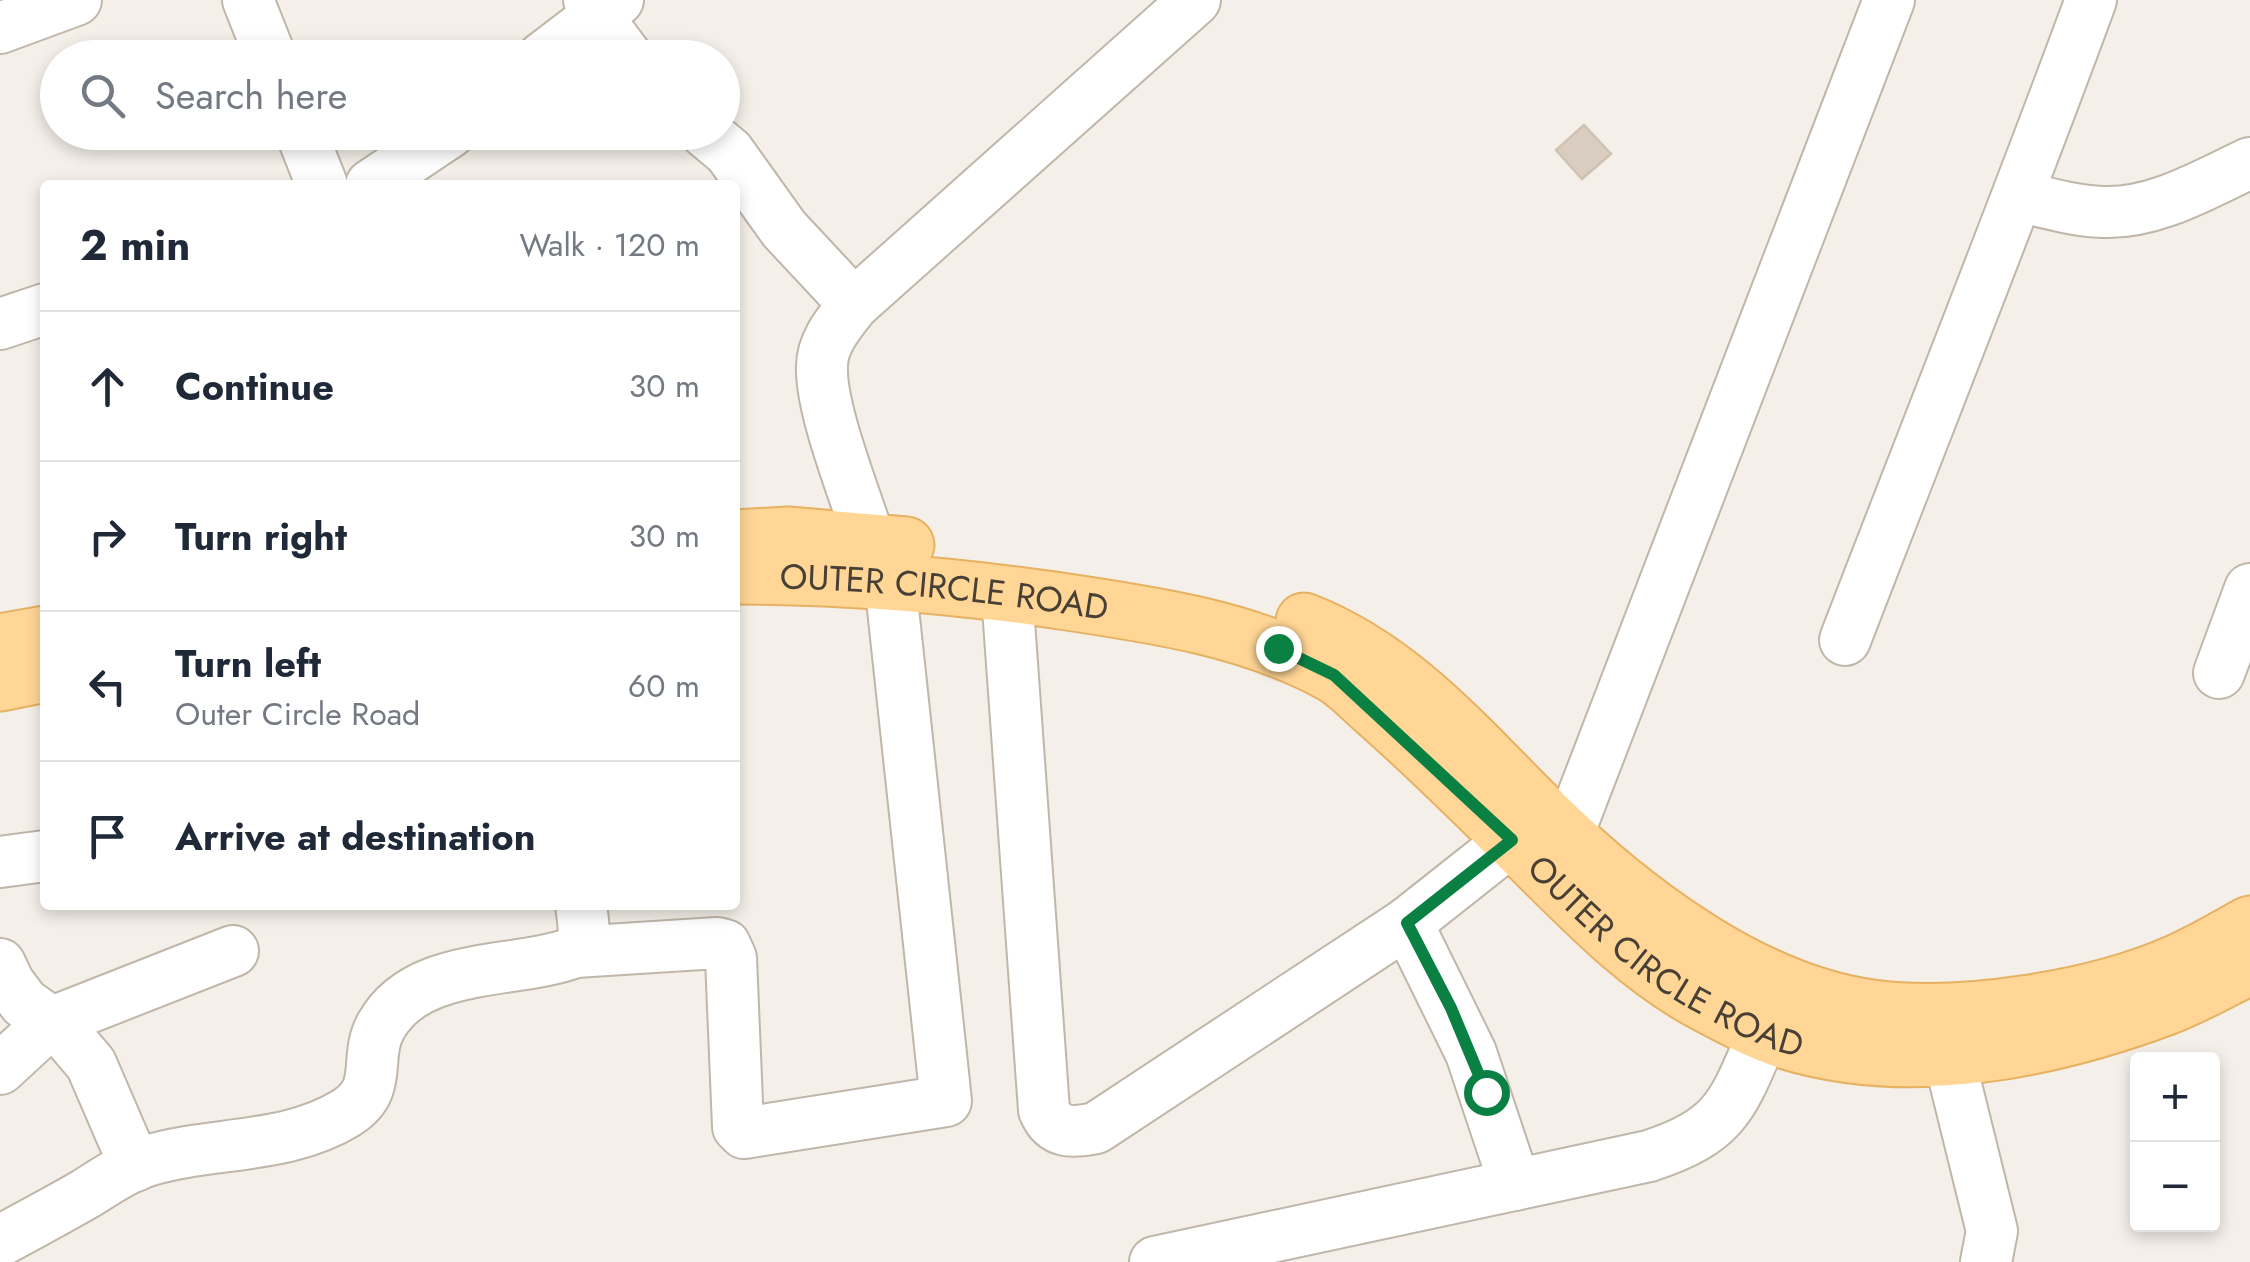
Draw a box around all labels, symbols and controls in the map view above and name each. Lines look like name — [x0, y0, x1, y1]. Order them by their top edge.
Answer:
search box — [40, 40, 740, 150]
icon: search — [75, 68, 130, 123]
text: Search here — [155, 68, 347, 123]
text: 2 min — [80, 215, 190, 276]
text: Walk · 120 m — [520, 222, 700, 268]
icon: ahead — [80, 359, 135, 414]
text: Continue — [175, 359, 334, 414]
text: 30 m — [629, 363, 700, 409]
icon: right — [80, 509, 135, 564]
text: Turn right — [175, 509, 347, 564]
text: 30 m — [629, 513, 700, 559]
street label: OUTER CIRCLE ROAD — [779, 551, 1112, 633]
route end — [1256, 626, 1302, 672]
text: Turn left — [175, 636, 321, 691]
icon: left — [80, 659, 135, 714]
text: 60 m — [628, 663, 700, 709]
text: Outer Circle Road — [175, 691, 420, 737]
icon: arrive — [80, 809, 135, 864]
text: Arrive at destination — [175, 809, 536, 864]
street label: OUTER CIRCLE ROAD — [1516, 843, 1810, 1070]
map controls — [2130, 1052, 2220, 1232]
button: + — [2130, 1052, 2220, 1142]
route start — [1464, 1070, 1510, 1116]
button: − — [2130, 1142, 2220, 1232]

